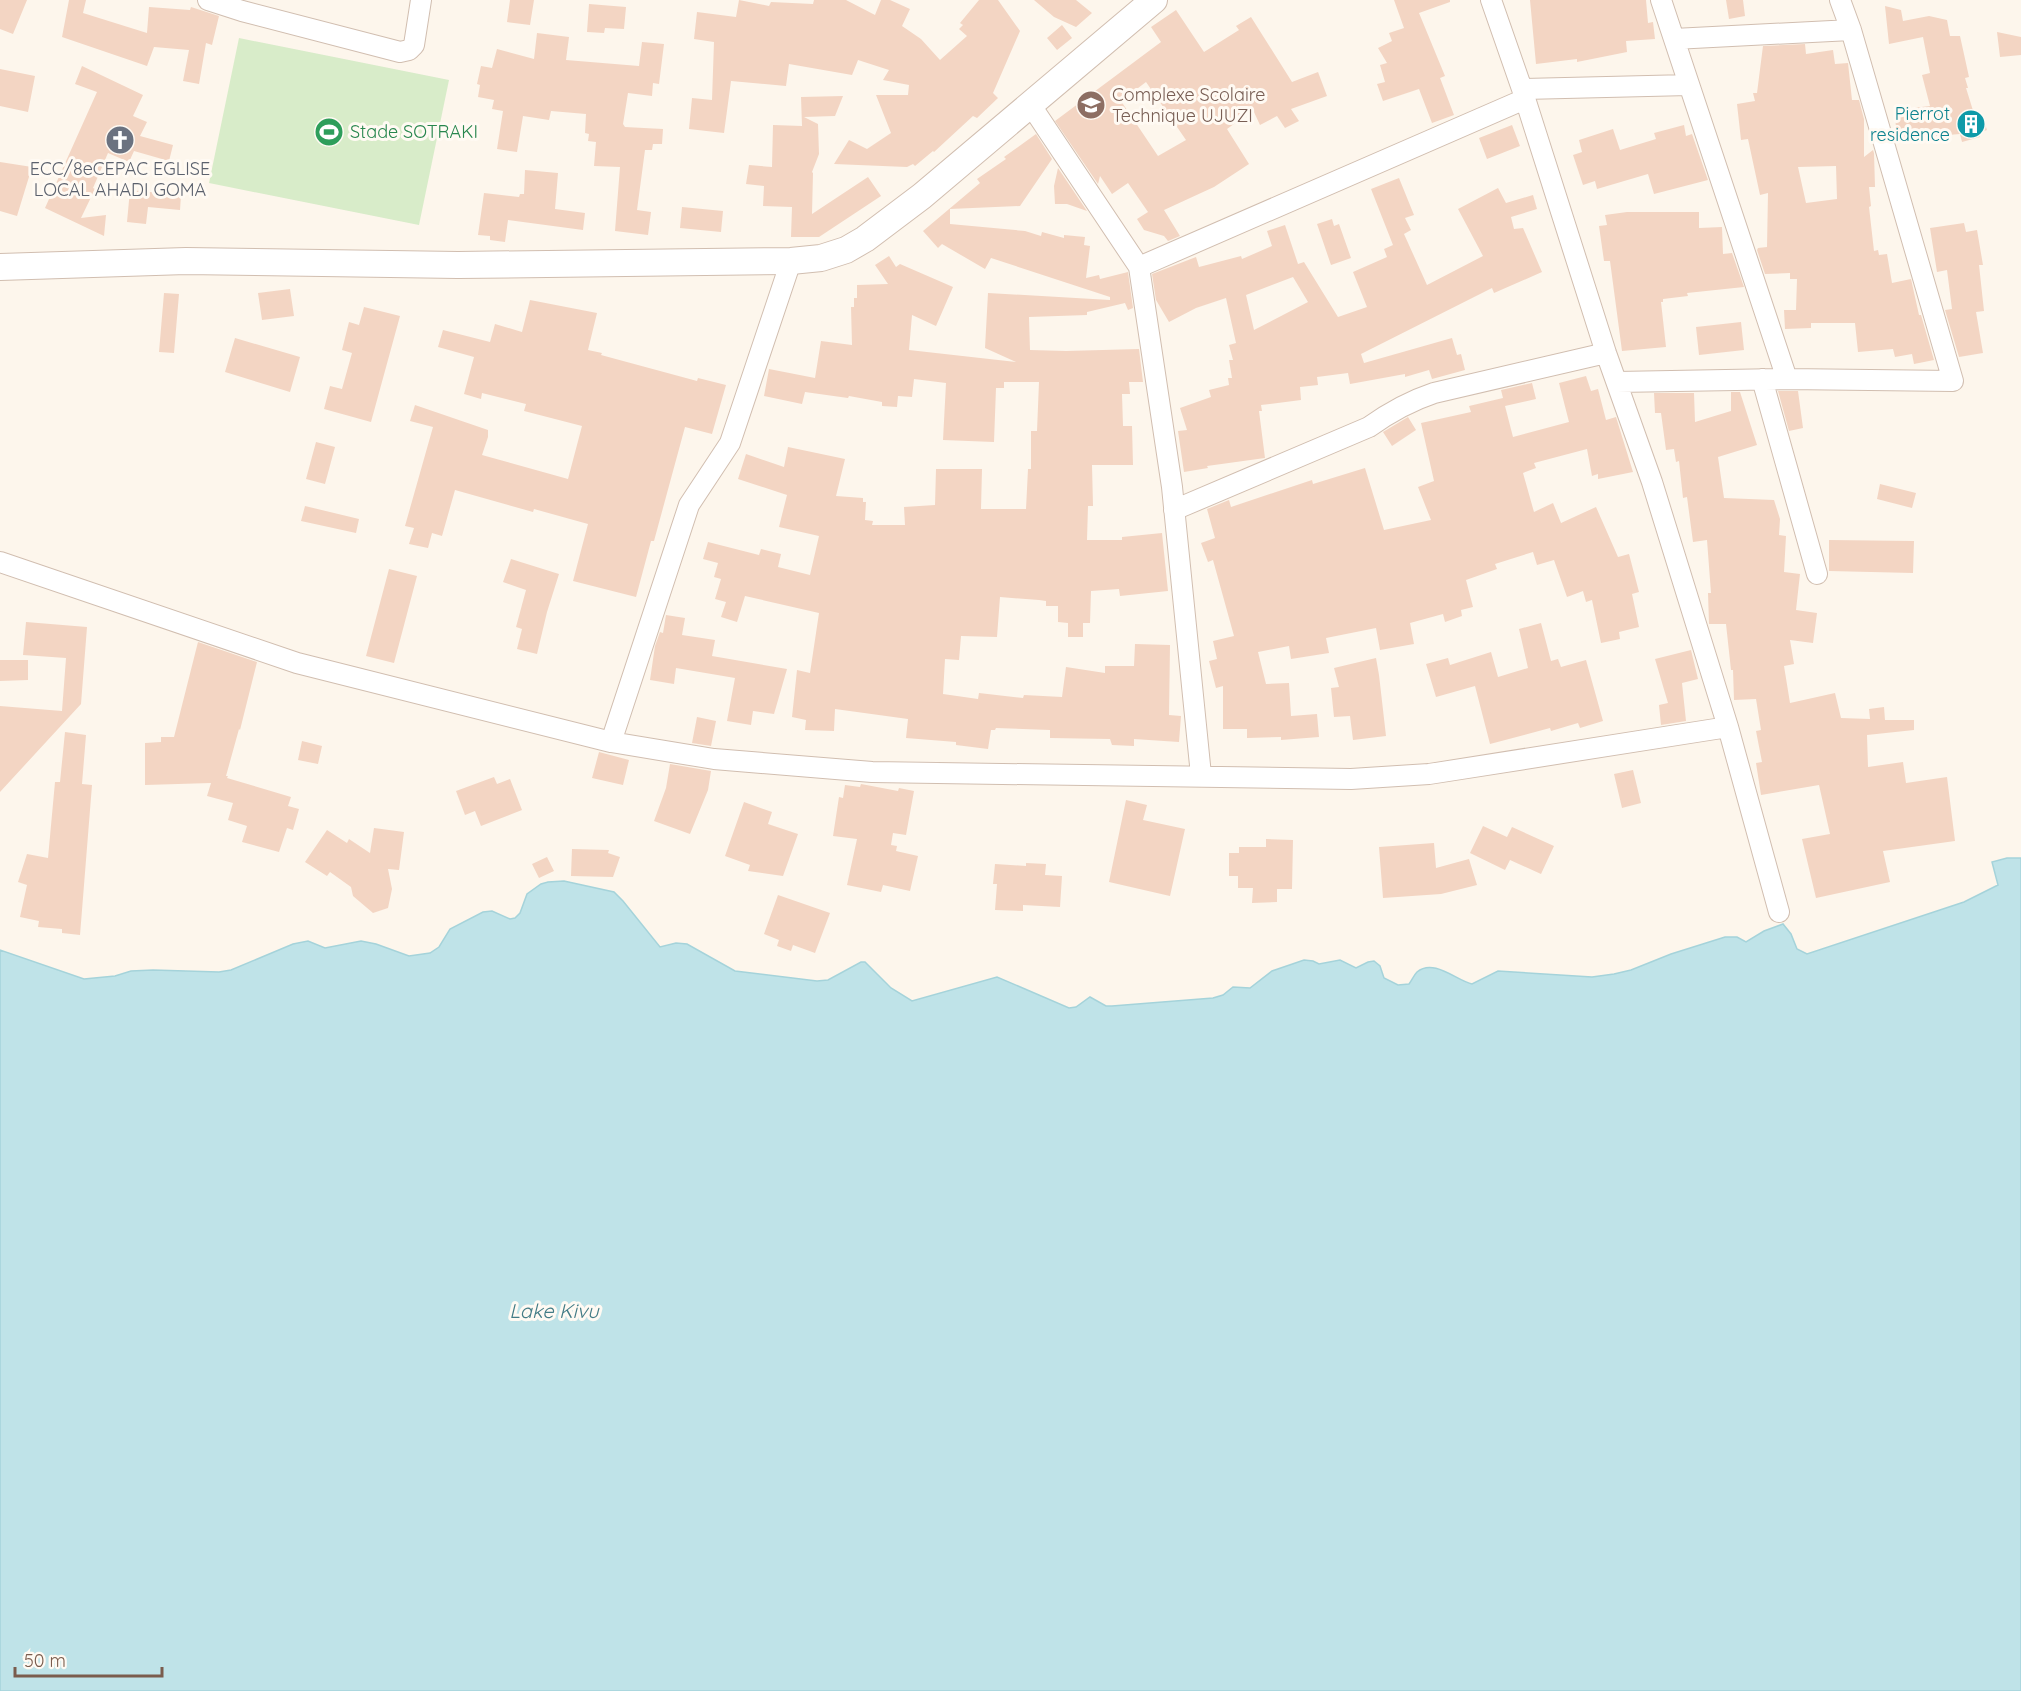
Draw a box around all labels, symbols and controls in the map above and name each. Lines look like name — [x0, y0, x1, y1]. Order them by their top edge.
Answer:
place label: Complexe Scolaire Technique UJUZI — [1112, 83, 1265, 127]
school or university icon: Complexe Scolaire Technique UJUZI — [1075, 89, 1107, 121]
place label: Pierrot residence — [1870, 102, 1950, 146]
building icon: Pierrot residence — [1955, 108, 1987, 140]
sports icon: Stade SOTRAKI — [313, 116, 345, 148]
place label: Stade SOTRAKI — [350, 120, 478, 143]
church icon: ECC/8eCEPAC EGLISE LOCAL AHADI GOMA — [104, 124, 136, 156]
place label: ECC/8eCEPAC EGLISE LOCAL AHADI GOMA — [30, 157, 210, 201]
water label: Lake Kivu — [509, 1298, 600, 1323]
scale bar — [15, 1640, 162, 1678]
text: 50 m — [24, 1649, 66, 1672]

